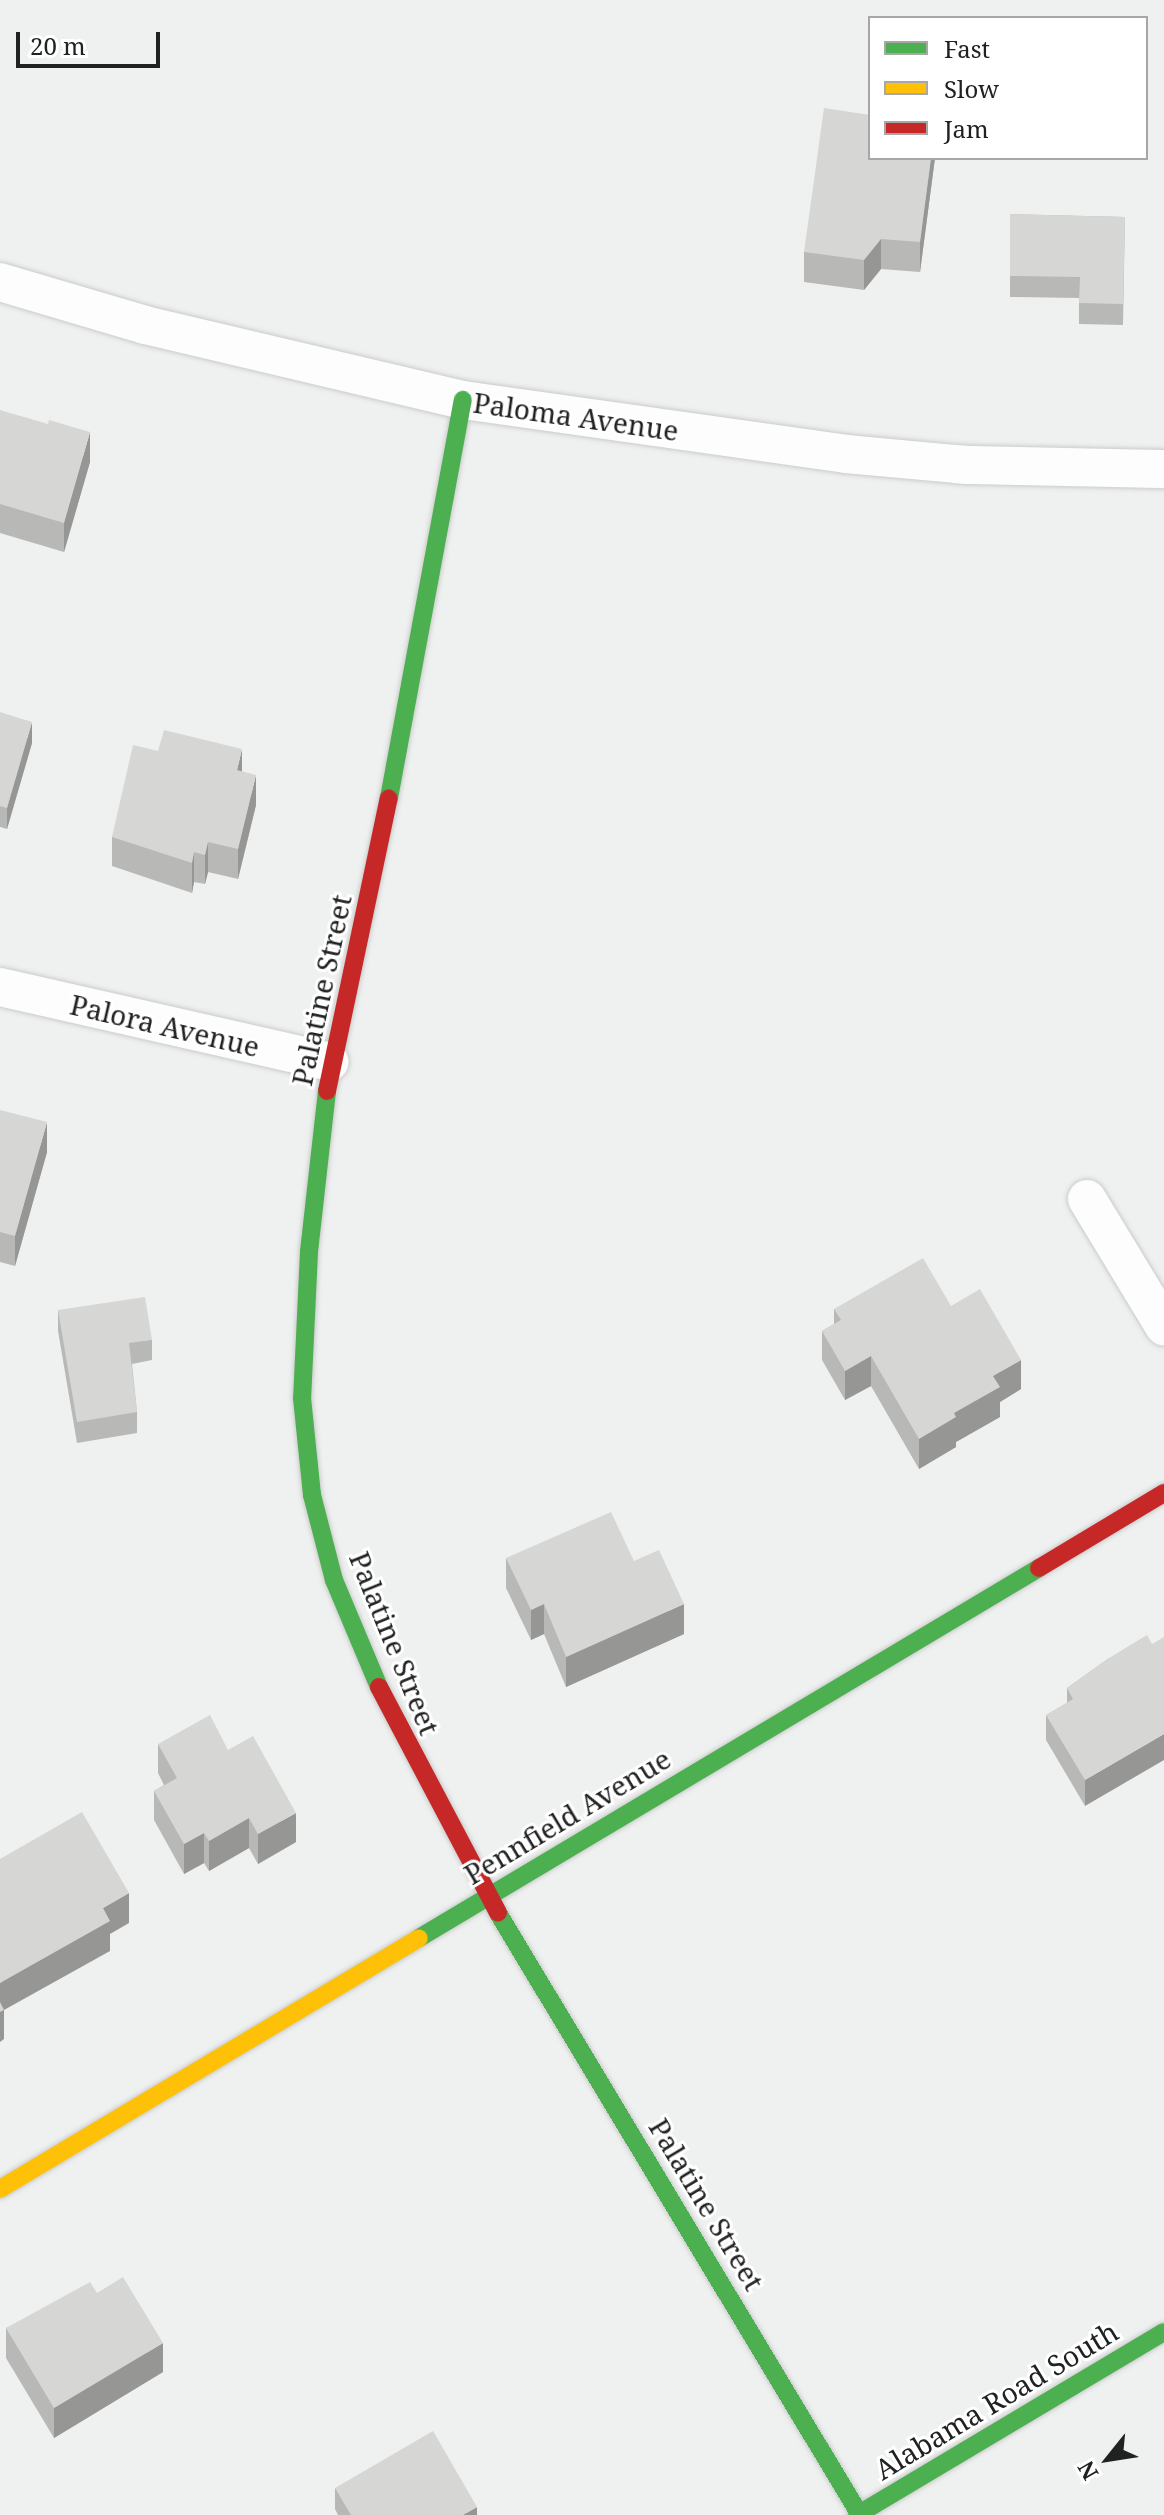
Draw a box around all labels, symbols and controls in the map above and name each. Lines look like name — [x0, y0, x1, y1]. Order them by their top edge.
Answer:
scale bar — [20, 16, 164, 66]
legend — [868, 16, 1148, 160]
text: 20 m — [30, 29, 86, 62]
text: Fast — [944, 32, 990, 65]
text: Slow — [944, 72, 999, 105]
text: Jam — [944, 112, 989, 145]
street label: Paloma Avenue — [471, 385, 681, 447]
street label: Palatine Street — [284, 891, 358, 1089]
street label: Palora Avenue — [67, 987, 263, 1063]
street label: Palatine Street — [343, 1547, 447, 1739]
street label: Pennfield Avenue — [458, 1741, 676, 1891]
street label: Palatine Street — [643, 2112, 771, 2296]
street label: Alabama Road South — [868, 2314, 1124, 2486]
north arrow — [1068, 2419, 1148, 2499]
text: N — [1070, 2456, 1105, 2486]

